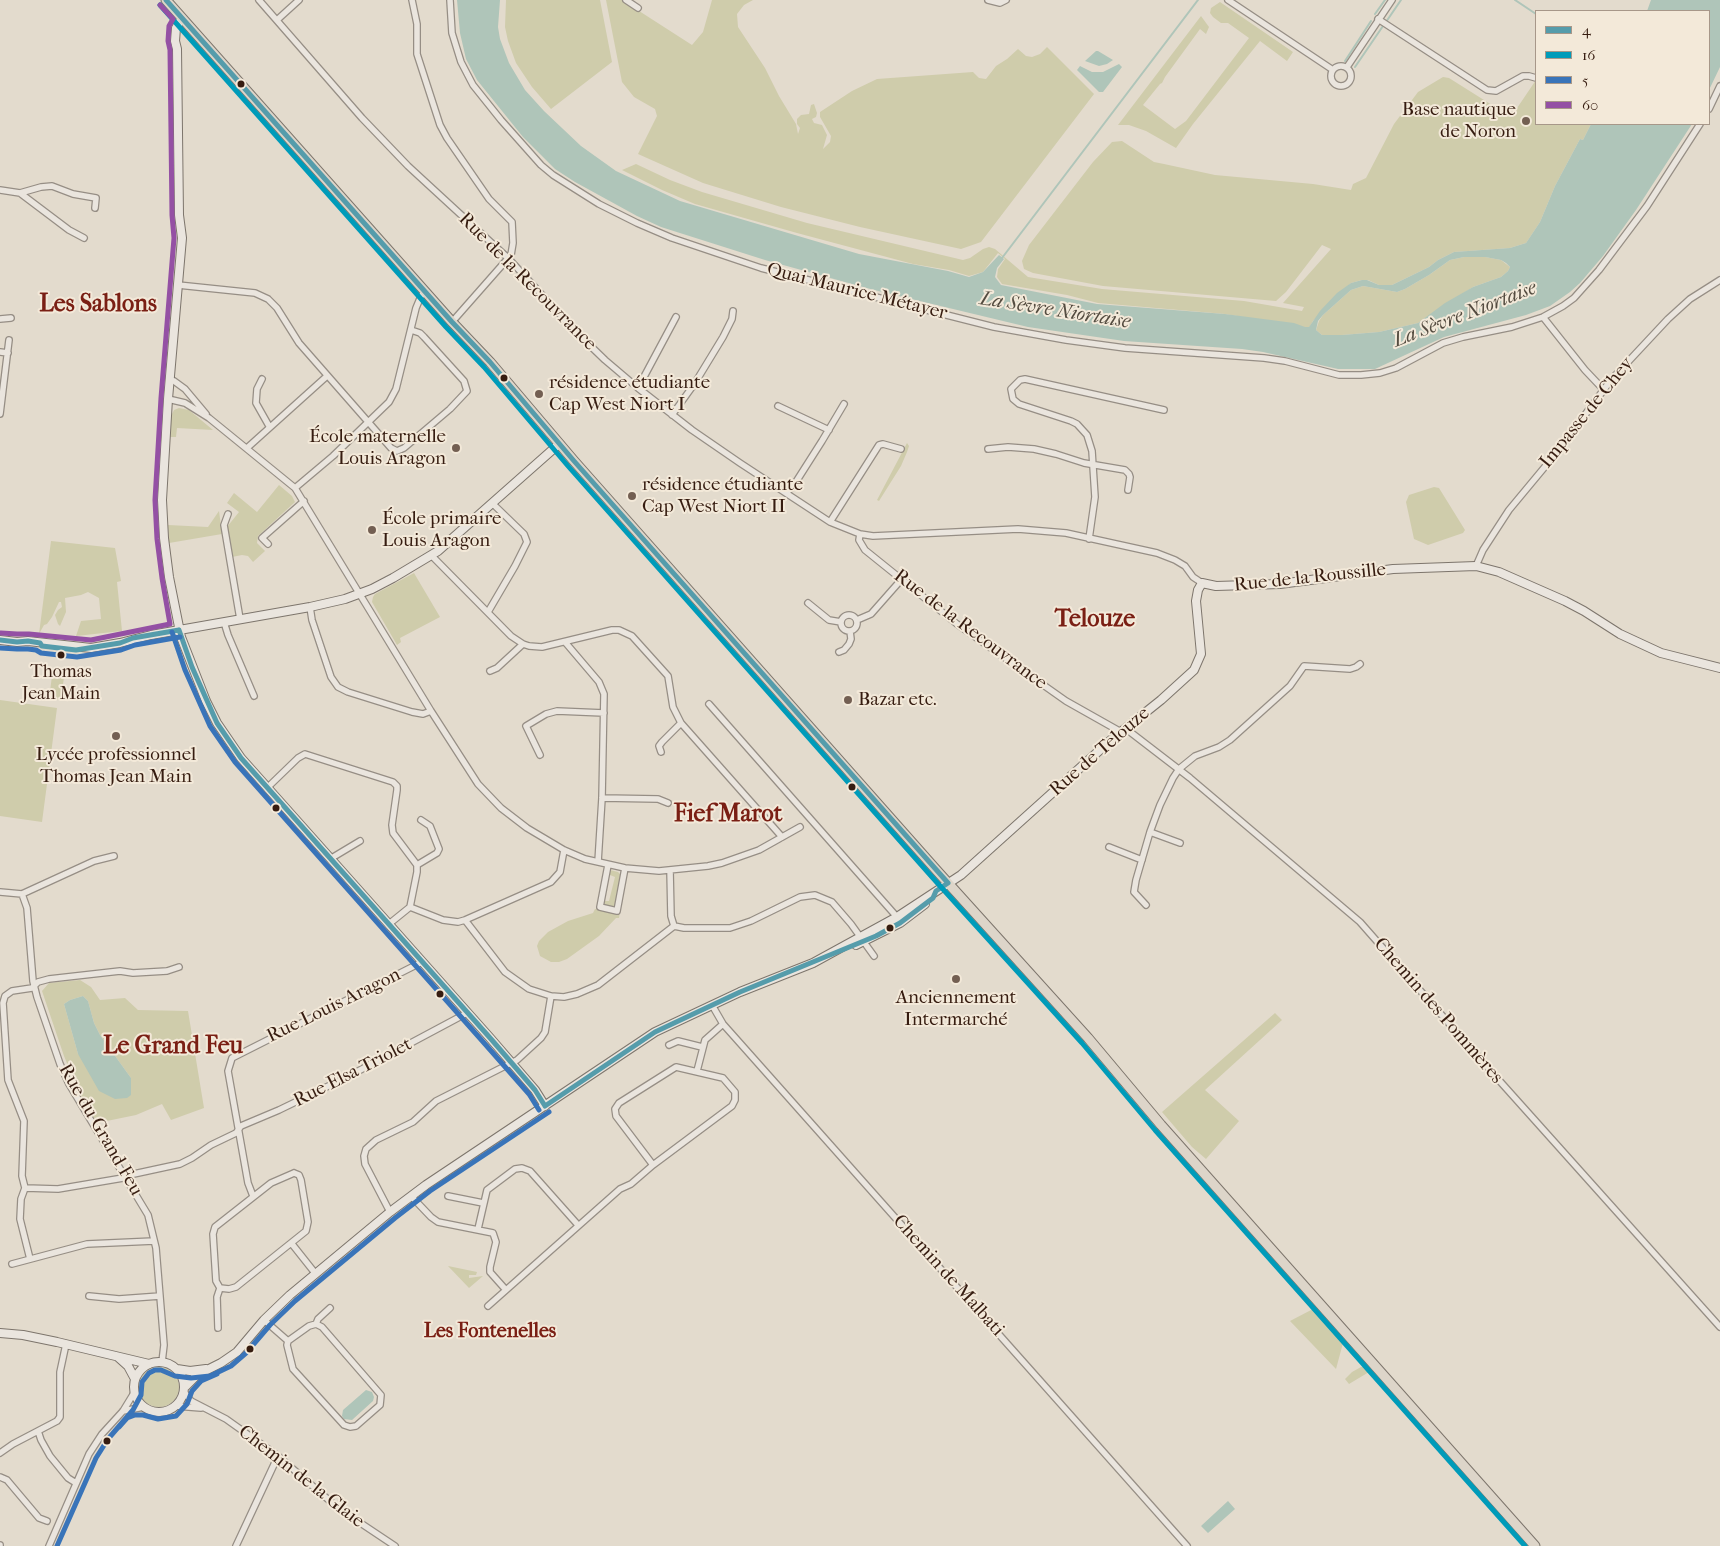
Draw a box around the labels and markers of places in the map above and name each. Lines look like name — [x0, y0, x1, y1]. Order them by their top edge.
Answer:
unlabelled marker — [236, 79, 246, 89]
place label: Base nautique de Noron — [1402, 99, 1516, 143]
marker: Base nautique de Noron — [1520, 115, 1532, 127]
place label: résidence étudiante Cap West Niort I — [549, 372, 710, 416]
unlabelled marker — [499, 373, 509, 383]
marker: résidence étudiante Cap West Niort I — [533, 388, 545, 400]
place label: École maternelle Louis Aragon — [309, 426, 446, 470]
marker: École maternelle Louis Aragon — [450, 442, 462, 454]
place label: résidence étudiante Cap West Niort II — [642, 474, 803, 518]
marker: résidence étudiante Cap West Niort II — [626, 490, 638, 502]
place label: École primaire Louis Aragon — [382, 508, 501, 552]
marker: École primaire Louis Aragon — [366, 524, 378, 536]
marker: Thomas Jean Main — [56, 650, 66, 660]
place label: Thomas Jean Main — [22, 662, 100, 704]
place label: Bazar etc. — [858, 689, 937, 711]
marker: Bazar etc. — [842, 694, 854, 706]
marker: Lycée professionnel Thomas Jean Main — [110, 730, 122, 742]
place label: Lycée professionnel Thomas Jean Main — [36, 744, 196, 788]
unlabelled marker — [847, 782, 857, 792]
unlabelled marker — [271, 803, 281, 813]
unlabelled marker — [885, 923, 895, 933]
marker: Anciennement Intermarché — [950, 973, 962, 985]
place label: Anciennement Intermarché — [896, 987, 1016, 1031]
unlabelled marker — [435, 989, 445, 999]
unlabelled marker — [245, 1344, 255, 1354]
unlabelled marker — [102, 1436, 112, 1446]

